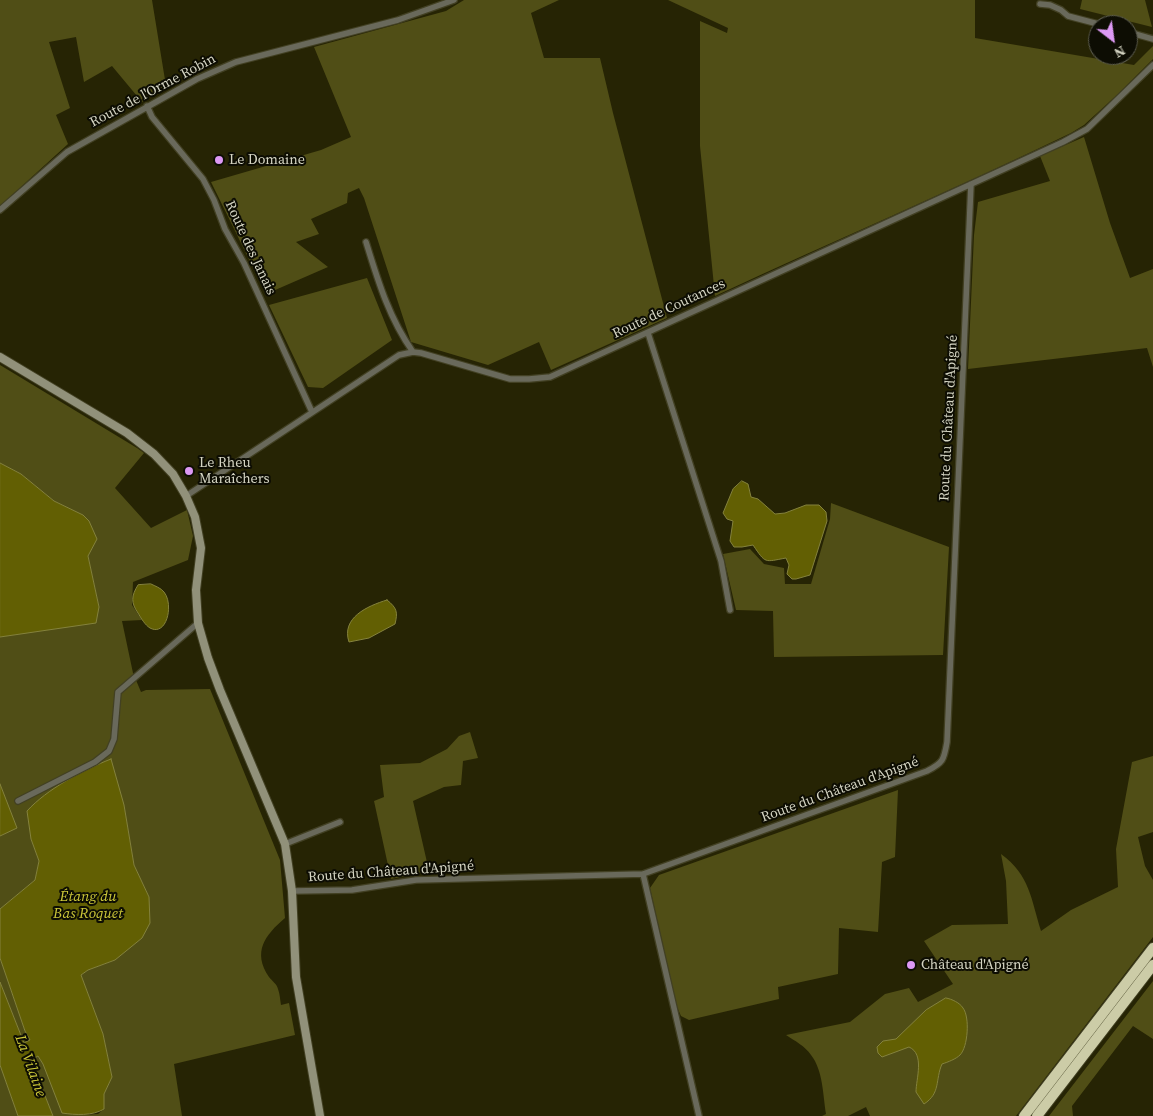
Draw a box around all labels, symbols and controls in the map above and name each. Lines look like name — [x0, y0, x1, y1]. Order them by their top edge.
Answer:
north arrow — [1088, 15, 1138, 65]
text: N — [1111, 41, 1129, 63]
street label: Route de l'Orme Robin — [87, 51, 219, 131]
place label: Le Domaine — [229, 152, 305, 168]
marker: Le Domaine — [213, 154, 225, 166]
street label: Route des Janais — [221, 198, 279, 298]
street label: Route de Coutances — [610, 275, 728, 343]
street label: Route du Château d'Apigné — [936, 334, 962, 502]
place label: Le Rheu Maraîchers — [199, 455, 270, 488]
marker: Le Rheu Maraîchers — [183, 465, 195, 477]
street label: Route du Château d'Apigné — [759, 754, 921, 826]
street label: Route du Château d'Apigné — [307, 858, 475, 886]
water label: Étang du Bas Roquet — [53, 888, 123, 923]
place label: Château d'Apigné — [921, 957, 1029, 973]
marker: Château d'Apigné — [905, 959, 917, 971]
water label: La Vilaine — [10, 1033, 50, 1099]

